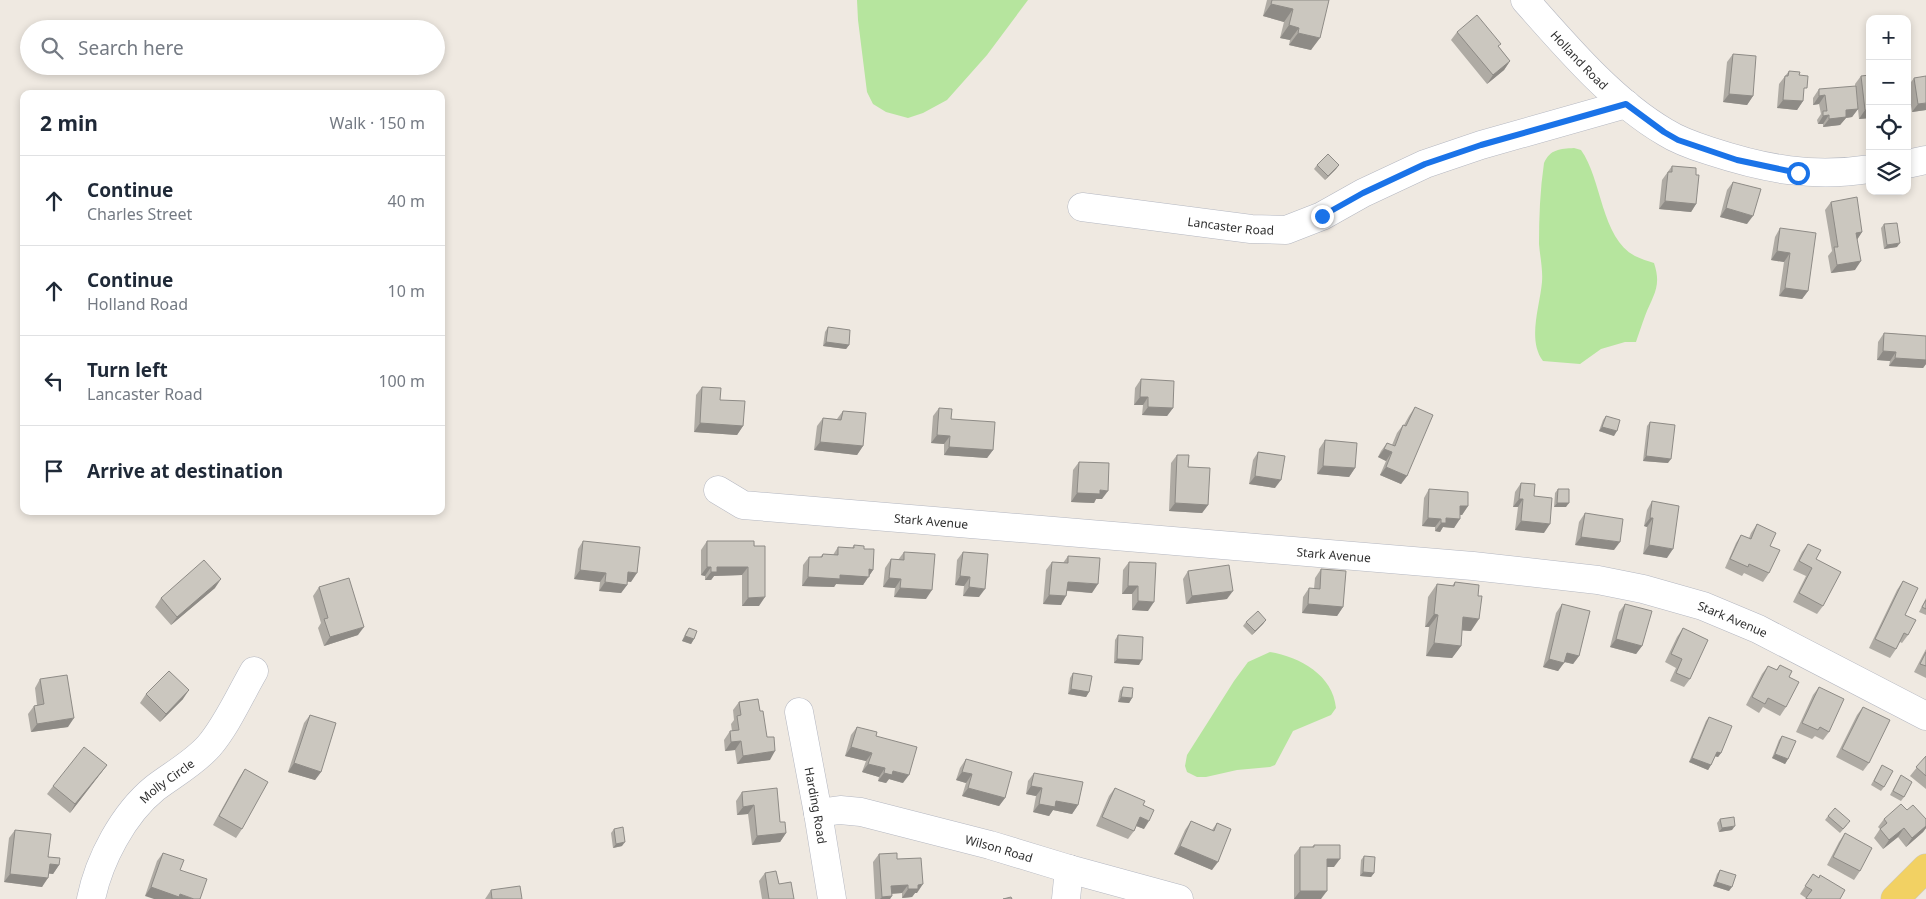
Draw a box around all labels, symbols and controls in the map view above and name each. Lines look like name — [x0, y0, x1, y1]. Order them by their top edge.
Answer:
map controls — [1866, 15, 1911, 195]
button: + — [1866, 15, 1911, 60]
search box — [20, 20, 445, 75]
street label: Holland Road — [1547, 27, 1612, 93]
icon: search — [38, 34, 66, 62]
text: Search here — [78, 35, 184, 61]
button: − — [1866, 60, 1911, 105]
button: locate — [1866, 105, 1911, 150]
text: 2 min — [40, 109, 98, 137]
text: Walk · 150 m — [330, 112, 425, 134]
button: layers — [1866, 150, 1911, 195]
route start — [1787, 162, 1810, 185]
text: Continue — [87, 177, 173, 203]
icon: ahead — [40, 187, 68, 215]
text: 40 m — [388, 190, 425, 212]
text: Charles Street — [87, 203, 192, 225]
route end — [1311, 205, 1334, 228]
street label: Lancaster Road — [1187, 212, 1274, 238]
text: Continue — [87, 267, 173, 293]
icon: ahead — [40, 277, 68, 305]
text: 10 m — [388, 280, 425, 302]
text: Holland Road — [87, 293, 188, 315]
text: Turn left — [87, 357, 168, 383]
icon: left — [40, 367, 68, 395]
text: 100 m — [378, 370, 425, 392]
text: Lancaster Road — [87, 383, 203, 405]
icon: arrive — [40, 457, 68, 485]
text: Arrive at destination — [87, 458, 283, 484]
street label: Stark Avenue — [893, 509, 969, 532]
street label: Stark Avenue — [1296, 543, 1372, 566]
street label: Stark Avenue — [1696, 596, 1771, 641]
street label: Molly Circle — [135, 754, 198, 807]
street label: Harding Road — [801, 766, 831, 845]
street label: Wilson Road — [963, 830, 1035, 866]

